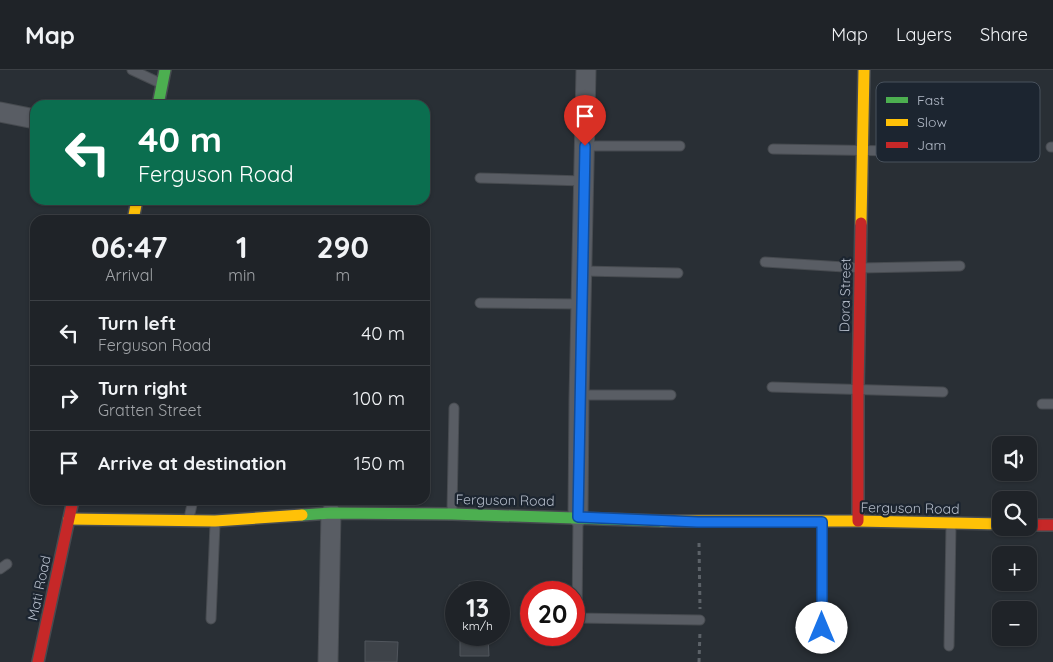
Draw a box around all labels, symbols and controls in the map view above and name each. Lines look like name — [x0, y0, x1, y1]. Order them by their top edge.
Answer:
text: Map — [25, 20, 75, 50]
text: Map — [831, 23, 868, 46]
text: Layers — [896, 23, 952, 46]
text: Share — [980, 23, 1028, 46]
legend — [876, 82, 1040, 162]
text: Fast — [917, 91, 945, 109]
pin — [564, 95, 606, 146]
icon: arrive — [571, 102, 599, 130]
text: Slow — [917, 113, 947, 131]
text: 40 m — [138, 117, 222, 161]
icon: left — [55, 120, 120, 185]
text: Jam — [917, 136, 946, 154]
text: Ferguson Road — [138, 160, 294, 188]
text: 06:47 — [91, 228, 167, 266]
text: 1 — [236, 228, 248, 266]
text: 290 — [317, 228, 369, 266]
street label: Dora Street — [835, 257, 855, 332]
text: Arrival — [105, 265, 153, 285]
text: min — [228, 265, 256, 285]
text: m — [335, 265, 350, 285]
text: Turn left — [98, 311, 176, 335]
icon: left — [55, 319, 83, 347]
text: 40 m — [361, 321, 405, 345]
text: Ferguson Road — [98, 335, 211, 355]
text: Turn right — [98, 376, 187, 400]
icon: right — [55, 384, 83, 412]
text: 100 m — [353, 386, 405, 410]
text: Gratten Street — [98, 400, 202, 420]
map controls — [992, 436, 1037, 646]
button: sound — [992, 436, 1037, 481]
icon: arrive — [55, 449, 83, 477]
text: Arrive at destination — [98, 451, 287, 475]
text: 150 m — [354, 451, 405, 475]
street label: Ferguson Road — [455, 490, 555, 510]
button: search — [992, 491, 1037, 536]
street label: Ferguson Road — [860, 498, 960, 518]
button: + — [992, 546, 1037, 591]
street label: Mati Road — [23, 554, 55, 622]
speed limit sign: 20 — [520, 581, 585, 646]
text: 13 — [466, 592, 489, 623]
position arrow — [795, 601, 847, 653]
button: − — [992, 601, 1037, 646]
text: km/h — [462, 618, 493, 633]

